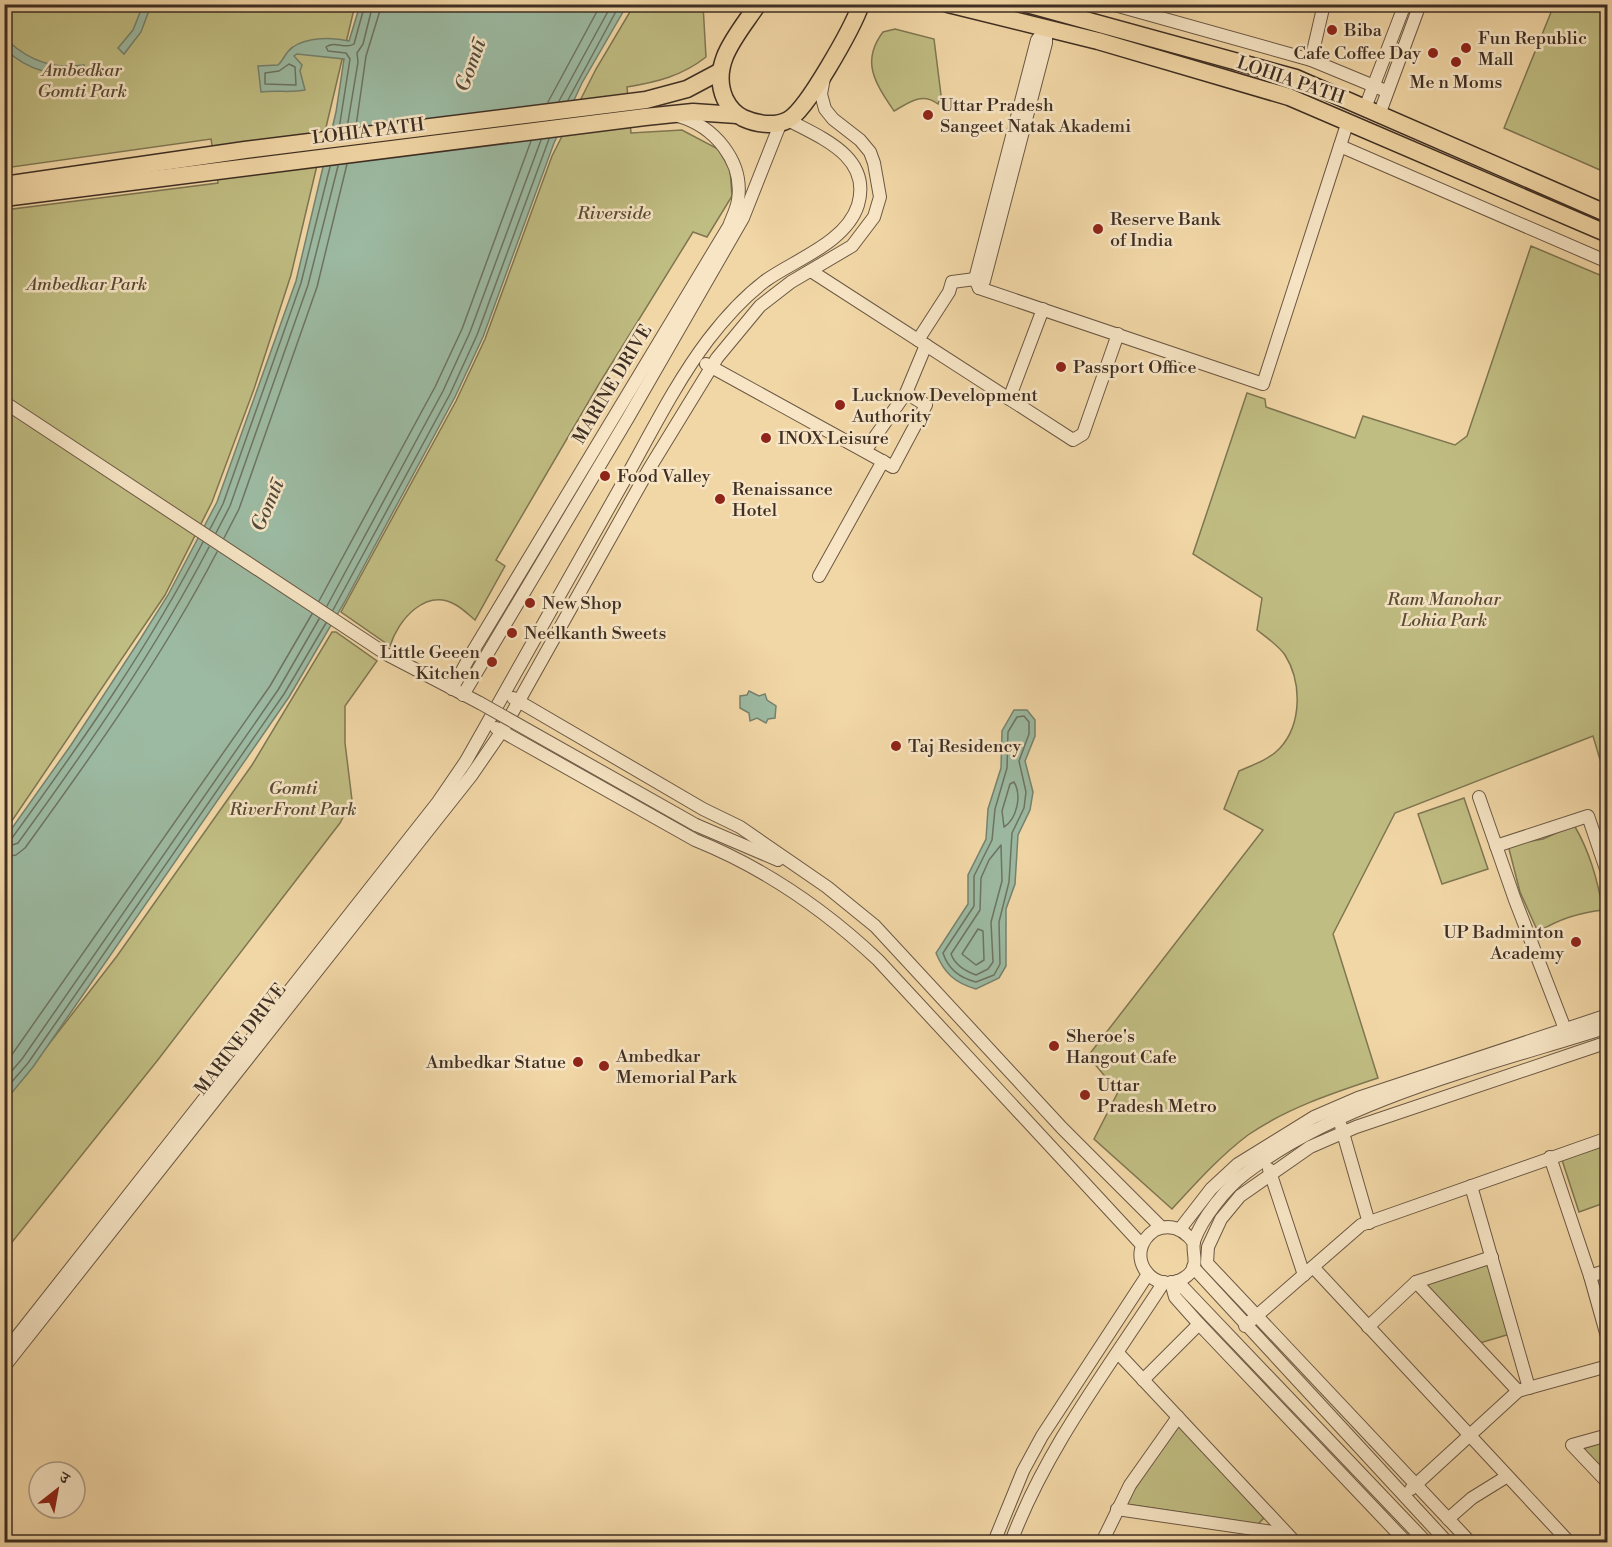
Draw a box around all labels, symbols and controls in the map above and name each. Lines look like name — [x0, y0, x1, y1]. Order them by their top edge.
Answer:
place label: Biba — [1343, 19, 1383, 42]
marker: Biba — [1325, 23, 1339, 37]
place label: Fun Republic Mall — [1478, 27, 1587, 71]
water label: Gomtī — [450, 34, 493, 95]
marker: Fun Republic Mall — [1459, 41, 1473, 55]
place label: Cafe Coffee Day — [1294, 42, 1421, 65]
marker: Cafe Coffee Day — [1426, 46, 1440, 60]
street label: LOHIA PATH — [1234, 51, 1348, 110]
marker: Me n Moms — [1449, 55, 1463, 69]
park label: Ambedkar Gomti Park — [37, 59, 127, 103]
place label: Me n Moms — [1410, 71, 1503, 94]
place label: Uttar Pradesh Sangeet Natak Akademi — [940, 94, 1131, 138]
marker: Uttar Pradesh Sangeet Natak Akademi — [921, 108, 935, 122]
street label: LOHIA PATH — [311, 113, 426, 150]
park label: Riverside — [576, 202, 652, 225]
place label: Reserve Bank of India — [1110, 208, 1222, 252]
marker: Reserve Bank of India — [1091, 222, 1105, 236]
park label: Ambedkar Park — [25, 273, 147, 296]
street label: MARINE DRIVE — [568, 320, 657, 448]
place label: Passport Office — [1073, 356, 1197, 379]
marker: Passport Office — [1054, 360, 1068, 374]
place label: Lucknow Development Authority — [851, 384, 1038, 428]
marker: Lucknow Development Authority — [833, 398, 847, 412]
place label: INOX Leisure — [778, 427, 889, 450]
marker: INOX Leisure — [759, 431, 773, 445]
place label: Food Valley — [617, 465, 711, 488]
marker: Food Valley — [598, 469, 612, 483]
water label: Gomtī — [246, 474, 291, 536]
place label: Renaissance Hotel — [732, 478, 833, 522]
marker: Renaissance Hotel — [713, 492, 727, 506]
park label: Ram Manohar Lohia Park — [1386, 588, 1501, 632]
place label: New Shop — [542, 592, 622, 615]
marker: New Shop — [523, 596, 537, 610]
place label: Neelkanth Sweets — [524, 622, 666, 645]
marker: Neelkanth Sweets — [505, 626, 519, 640]
place label: Little Geeen Kitchen — [380, 641, 480, 685]
marker: Little Geeen Kitchen — [485, 655, 499, 669]
place label: Taj Residency — [908, 735, 1022, 758]
marker: Taj Residency — [889, 739, 903, 753]
park label: Gomti RiverFront Park — [228, 777, 357, 821]
place label: UP Badminton Academy — [1443, 921, 1564, 965]
marker: UP Badminton Academy — [1569, 935, 1583, 949]
street label: MARINE DRIVE — [190, 979, 291, 1100]
place label: Sheroe's Hangout Cafe — [1066, 1025, 1177, 1069]
marker: Sheroe's Hangout Cafe — [1047, 1039, 1061, 1053]
place label: Ambedkar Memorial Park — [615, 1045, 738, 1089]
place label: Ambedkar Statue — [425, 1051, 566, 1074]
marker: Ambedkar Statue — [571, 1055, 585, 1069]
marker: Ambedkar Memorial Park — [597, 1059, 611, 1073]
place label: Uttar Pradesh Metro — [1097, 1074, 1217, 1118]
marker: Uttar Pradesh Metro — [1078, 1088, 1092, 1102]
north arrow — [27, 1460, 87, 1520]
text: उ — [55, 1467, 74, 1490]

